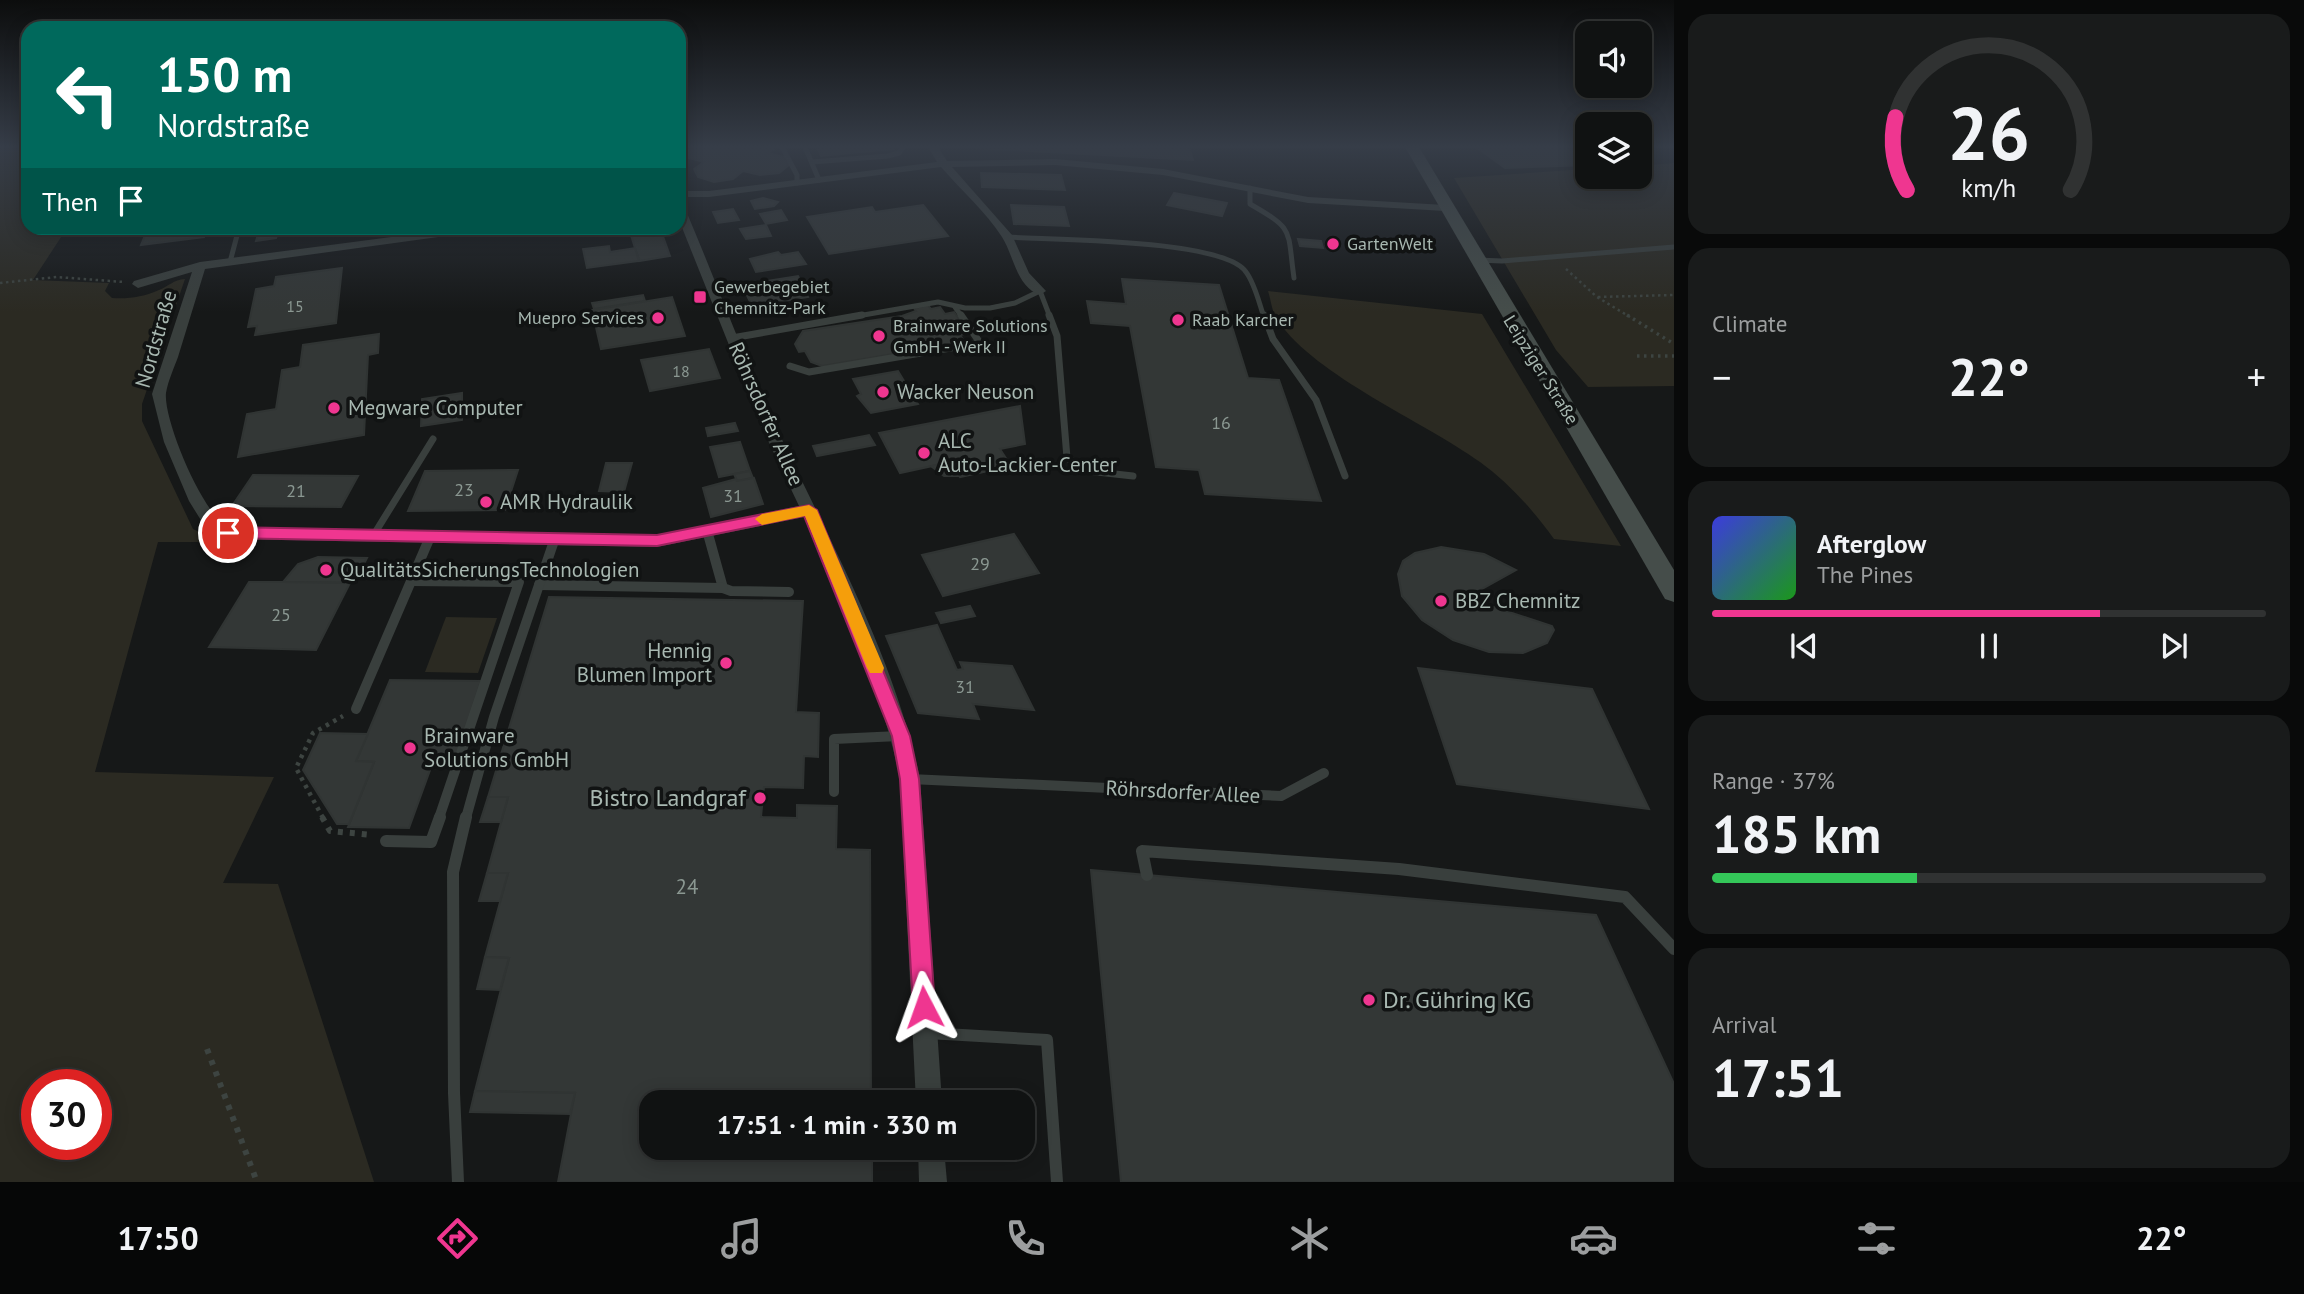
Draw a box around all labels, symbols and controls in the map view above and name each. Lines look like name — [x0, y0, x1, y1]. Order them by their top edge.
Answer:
map controls — [1575, 21, 1652, 189]
button: sound — [1575, 21, 1652, 98]
text: 150 m — [157, 42, 292, 106]
icon: left — [42, 49, 133, 140]
text: 26 — [1948, 86, 2030, 180]
text: Nordstraße — [157, 104, 310, 146]
button: layers — [1575, 112, 1652, 189]
text: km/h — [1962, 172, 2016, 204]
icon: arrive — [112, 182, 150, 220]
text: Then — [42, 185, 98, 218]
place label: GartenWelt — [1347, 232, 1433, 255]
marker: GartenWelt — [1325, 236, 1341, 252]
place label: Gewerbegebiet Chemnitz-Park — [714, 275, 830, 319]
street label: Nordstraße — [129, 287, 182, 391]
marker: Gewerbegebiet Chemnitz-Park — [692, 289, 708, 305]
house number: 15 — [286, 296, 304, 316]
place label: Muepro Services — [518, 306, 644, 329]
place label: Raab Karcher — [1192, 308, 1294, 331]
text: Climate — [1712, 309, 1787, 338]
marker: Muepro Services — [650, 310, 666, 326]
street label: Leipziger Straße — [1499, 311, 1584, 429]
marker: Raab Karcher — [1170, 312, 1186, 328]
place label: Brainware Solutions GmbH - Werk II — [893, 314, 1048, 358]
marker: Brainware Solutions GmbH - Werk II — [871, 328, 887, 344]
street label: Röhrsdorfer Allee — [723, 338, 810, 490]
text: 22° — [1948, 343, 2030, 410]
text: − — [1712, 352, 1731, 401]
text: + — [2247, 352, 2266, 401]
house number: 18 — [672, 361, 690, 381]
place label: Wacker Neuson — [897, 378, 1034, 405]
marker: Wacker Neuson — [875, 384, 891, 400]
place label: Megware Computer — [348, 394, 523, 421]
marker: Megware Computer — [326, 400, 342, 416]
house number: 16 — [1211, 411, 1231, 434]
place label: ALC Auto-Lackier-Center — [938, 427, 1117, 478]
marker: ALC Auto-Lackier-Center — [916, 445, 932, 461]
house number: 23 — [454, 478, 474, 501]
house number: 21 — [286, 479, 306, 502]
house number: 31 — [723, 484, 743, 507]
place label: AMR Hydraulik — [500, 488, 633, 515]
marker: AMR Hydraulik — [478, 494, 494, 510]
pin — [198, 503, 258, 563]
icon: arrive — [209, 514, 247, 552]
text: Afterglow — [1817, 527, 1926, 560]
house number: 29 — [970, 552, 990, 575]
place label: QualitätsSicherungsTechnologien — [340, 556, 639, 583]
text: The Pines — [1817, 560, 1913, 589]
marker: QualitätsSicherungsTechnologien — [318, 562, 334, 578]
place label: BBZ Chemnitz — [1455, 587, 1581, 614]
marker: BBZ Chemnitz — [1433, 593, 1449, 609]
house number: 25 — [271, 603, 291, 626]
icon: previous — [1785, 627, 1823, 665]
icon: pause — [1970, 627, 2008, 665]
icon: next — [2155, 627, 2193, 665]
place label: Hennig Blumen Import — [577, 637, 712, 688]
marker: Hennig Blumen Import — [718, 655, 734, 671]
house number: 31 — [955, 675, 975, 698]
place label: Brainware Solutions GmbH — [424, 722, 569, 773]
marker: Brainware Solutions GmbH — [402, 740, 418, 756]
text: Range · 37% — [1712, 766, 1835, 795]
street label: Röhrsdorfer Allee — [1105, 774, 1261, 809]
place label: Bistro Landgraf — [589, 782, 747, 813]
marker: Bistro Landgraf — [752, 790, 768, 806]
text: 185 km — [1712, 800, 1881, 867]
house number: 24 — [676, 873, 698, 900]
position arrow — [887, 970, 961, 1044]
place label: Dr. Gühring KG — [1383, 984, 1531, 1015]
marker: Dr. Gühring KG — [1361, 992, 1377, 1008]
text: Arrival — [1712, 1010, 1776, 1039]
text: 17:51 — [1712, 1044, 1844, 1111]
speed limit sign: 30 — [21, 1069, 112, 1160]
text: 17:51 · 1 min · 330 m — [717, 1108, 957, 1141]
icon: directions — [433, 1214, 482, 1263]
icon: music — [717, 1214, 766, 1263]
icon: phone — [1001, 1214, 1050, 1263]
icon: climate — [1285, 1214, 1334, 1263]
icon: car — [1569, 1214, 1618, 1263]
icon: filters — [1852, 1214, 1901, 1263]
text: 17:50 — [117, 1217, 199, 1259]
text: 22° — [2136, 1217, 2187, 1259]

